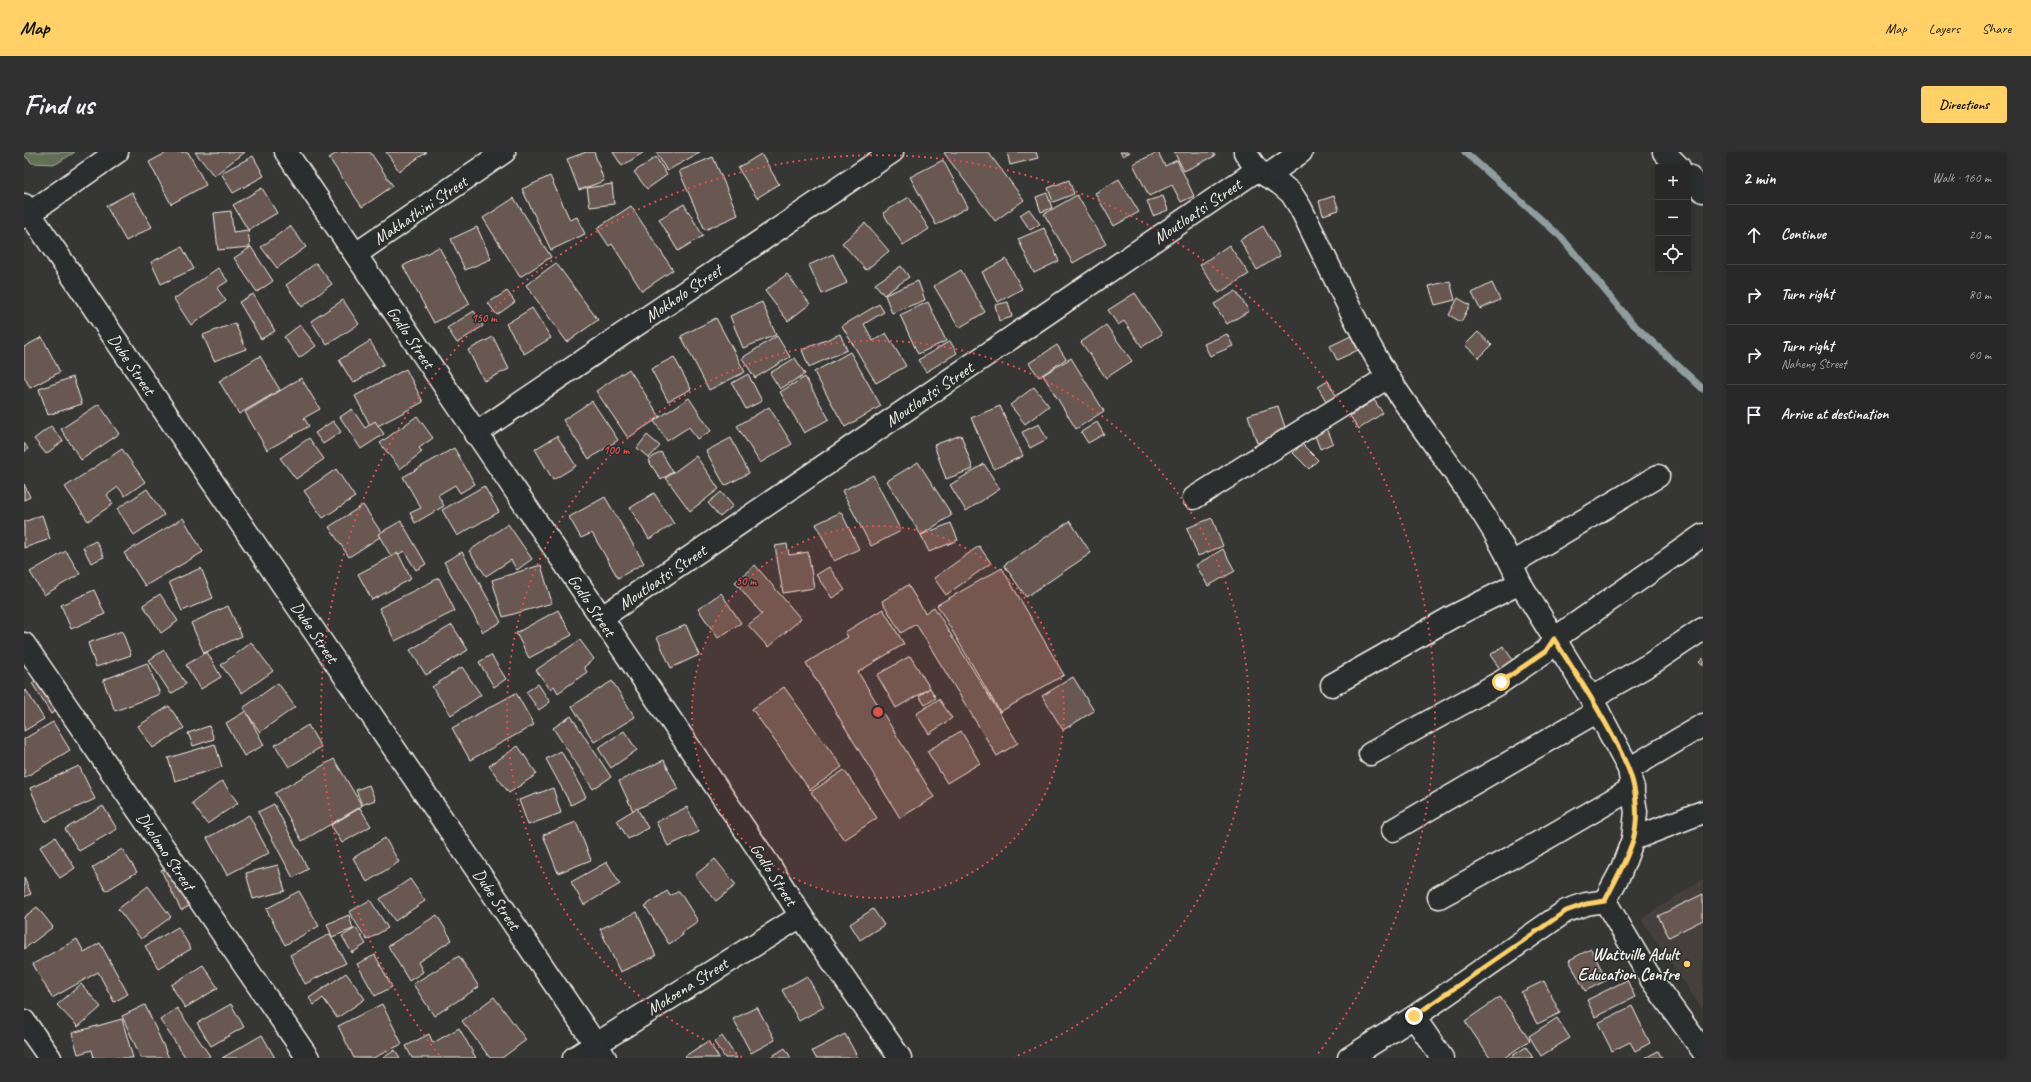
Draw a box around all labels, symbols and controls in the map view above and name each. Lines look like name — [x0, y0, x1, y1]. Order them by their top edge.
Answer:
text: Map — [20, 16, 50, 40]
text: Map — [1885, 20, 1907, 37]
text: Layers — [1929, 20, 1960, 37]
text: Share — [1982, 20, 2011, 37]
button: Directions — [1921, 86, 2007, 123]
text: Find us — [24, 87, 94, 122]
map controls — [1655, 164, 1691, 272]
button: + — [1655, 164, 1691, 200]
text: 2 min — [1743, 168, 1776, 189]
street label: Makhathini Street — [369, 170, 473, 250]
text: Walk · 160 m — [1932, 170, 1991, 186]
street label: Moutloatsi Street — [1149, 173, 1247, 249]
button: − — [1655, 200, 1691, 236]
icon: ahead — [1743, 224, 1765, 246]
text: Continue — [1781, 225, 1826, 244]
text: 20 m — [1969, 227, 1991, 243]
button: locate — [1655, 236, 1691, 272]
street label: Mokholo Street — [641, 259, 728, 327]
icon: right — [1743, 284, 1765, 306]
text: Turn right — [1781, 285, 1834, 304]
text: 80 m — [1969, 287, 1991, 303]
street label: Godlo Street — [382, 302, 440, 374]
text: 150 m — [471, 310, 498, 326]
street label: Dube Street — [103, 330, 161, 401]
text: Turn right — [1781, 337, 1834, 356]
icon: right — [1743, 344, 1765, 366]
text: 60 m — [1969, 347, 1991, 363]
street label: Moutloatsi Street — [881, 356, 979, 432]
text: Naheng Street — [1781, 356, 1847, 372]
icon: arrive — [1743, 404, 1765, 426]
text: Arrive at destination — [1781, 405, 1888, 424]
text: 100 m — [603, 442, 630, 458]
street label: Moutloatsi Street — [614, 539, 712, 615]
street label: Godlo Street — [563, 570, 621, 642]
text: 50 m — [736, 573, 757, 589]
street label: Dube Street — [286, 598, 344, 669]
route start — [1492, 673, 1510, 691]
centre of rings — [871, 705, 885, 719]
street label: Dholomo Street — [132, 808, 201, 896]
street label: Godlo Street — [746, 839, 803, 912]
street label: Dube Street — [468, 865, 526, 936]
place label: Wattville Adult Education Centre — [1578, 944, 1681, 985]
street label: Mokoena Street — [643, 952, 734, 1020]
marker: Wattville Adult Education Centre — [1682, 959, 1692, 969]
route end — [1405, 1007, 1423, 1025]

